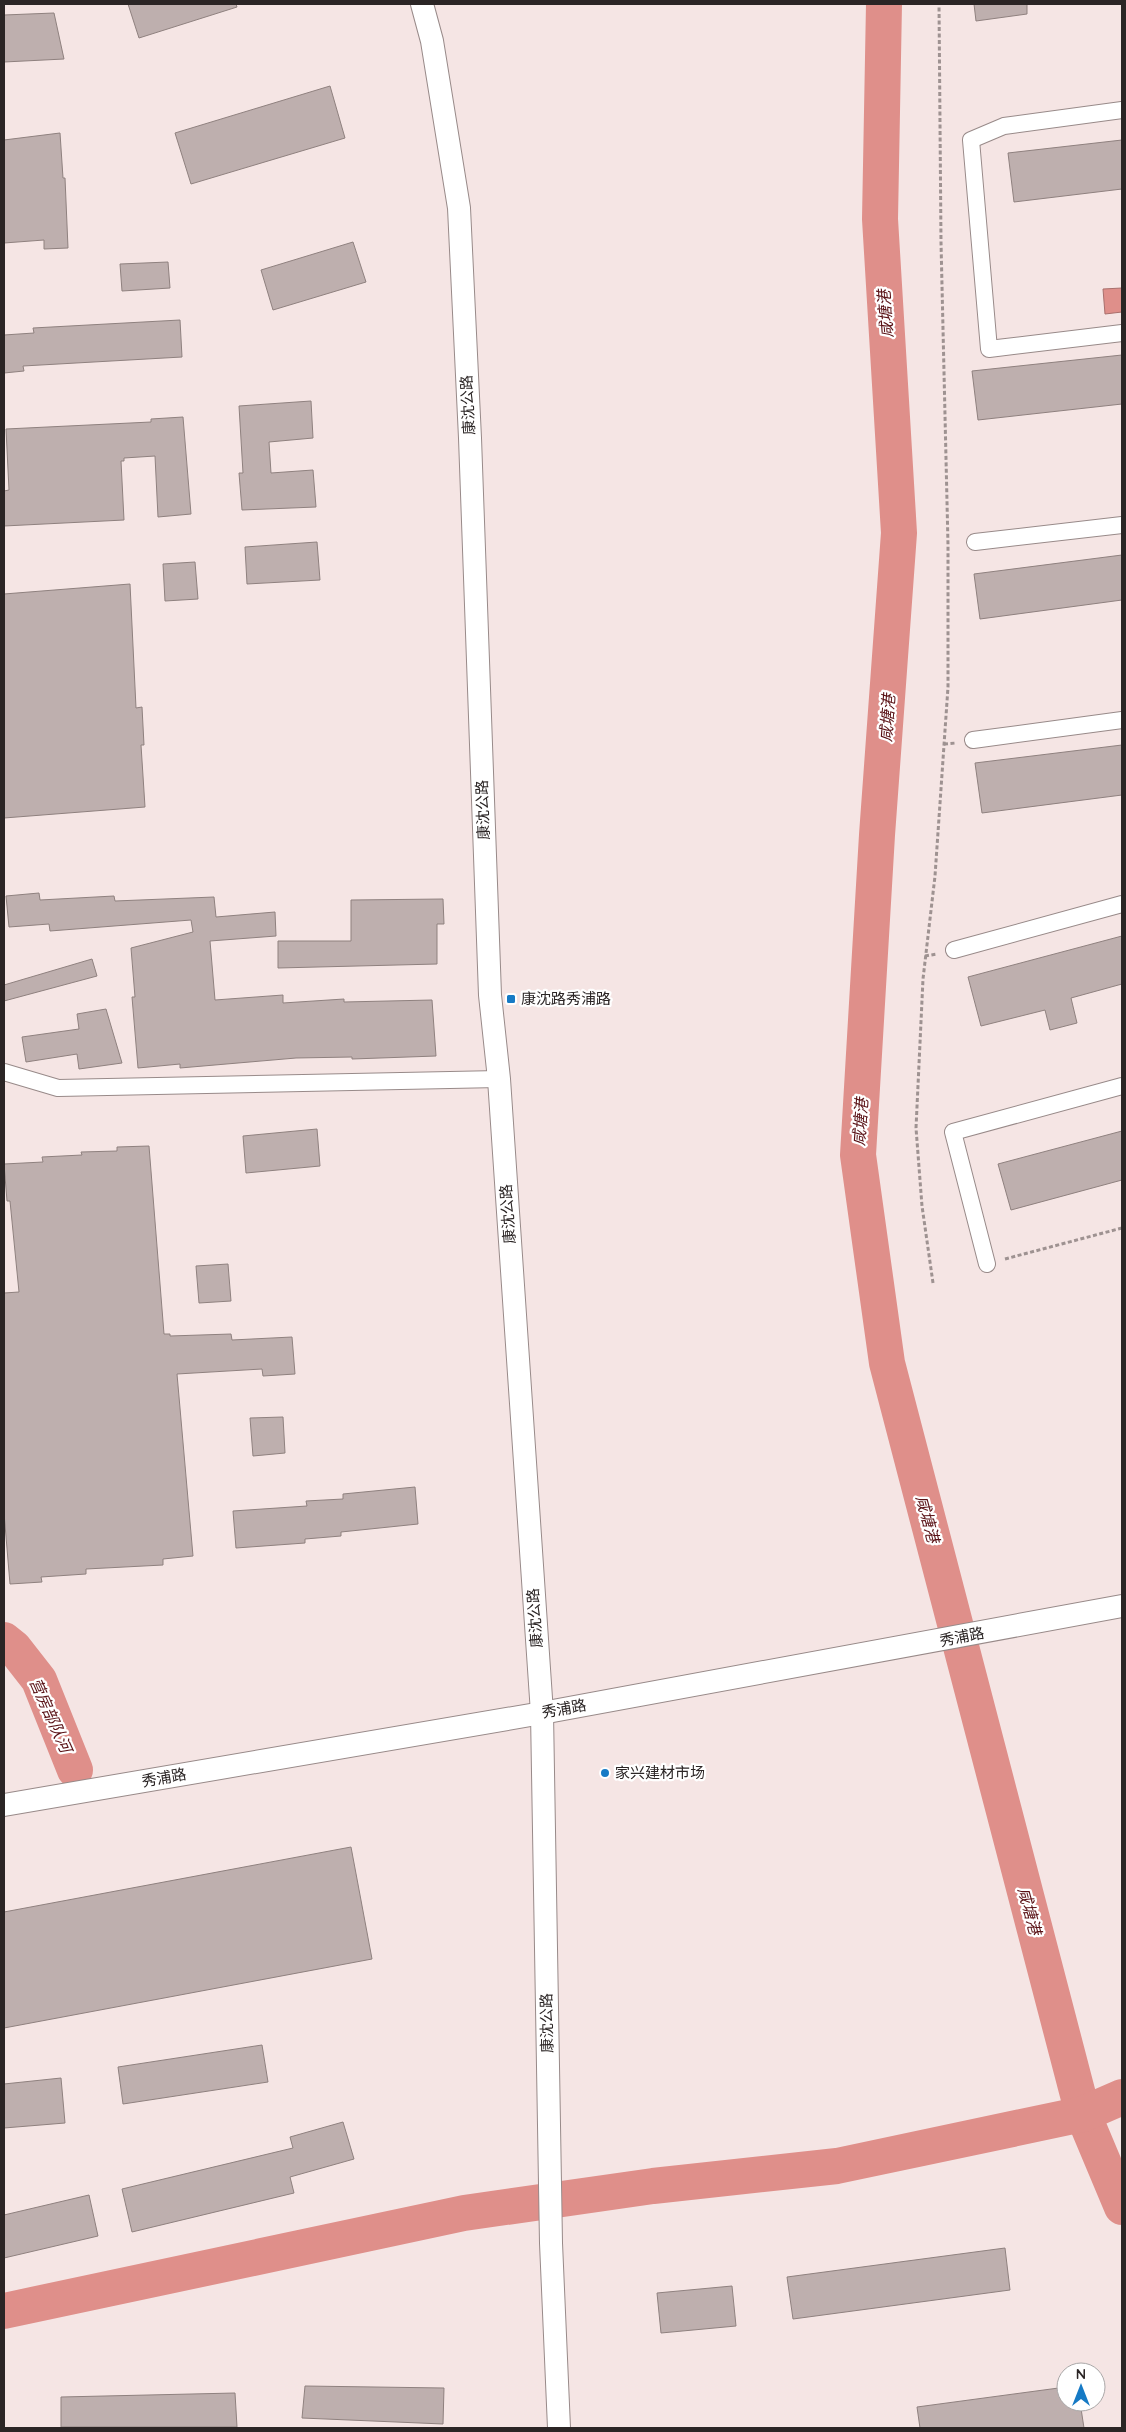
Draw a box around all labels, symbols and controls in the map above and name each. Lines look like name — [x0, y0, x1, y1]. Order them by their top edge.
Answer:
water label: 咸塘港 — [873, 287, 897, 339]
street label: 康沈公路 — [456, 375, 479, 435]
water label: 咸塘港 — [875, 691, 899, 743]
street label: 康沈公路 — [472, 780, 493, 840]
place label: 康沈路秀浦路 — [521, 989, 611, 1008]
marker: 康沈路秀浦路 — [505, 993, 517, 1005]
water label: 咸塘港 — [848, 1095, 872, 1147]
street label: 康沈公路 — [496, 1183, 519, 1245]
water label: 咸塘港 — [912, 1493, 944, 1547]
street label: 康沈公路 — [523, 1587, 546, 1649]
street label: 秀浦路 — [938, 1623, 986, 1650]
water label: 营房部队河 — [26, 1674, 78, 1758]
street label: 秀浦路 — [540, 1695, 588, 1722]
place label: 家兴建材市场 — [615, 1763, 705, 1782]
street label: 秀浦路 — [140, 1764, 188, 1791]
marker: 家兴建材市场 — [599, 1767, 611, 1779]
water label: 咸塘港 — [1014, 1885, 1046, 1939]
street label: 康沈公路 — [536, 1993, 557, 2053]
north arrow — [1056, 2362, 1106, 2412]
text: N — [1076, 2365, 1086, 2383]

